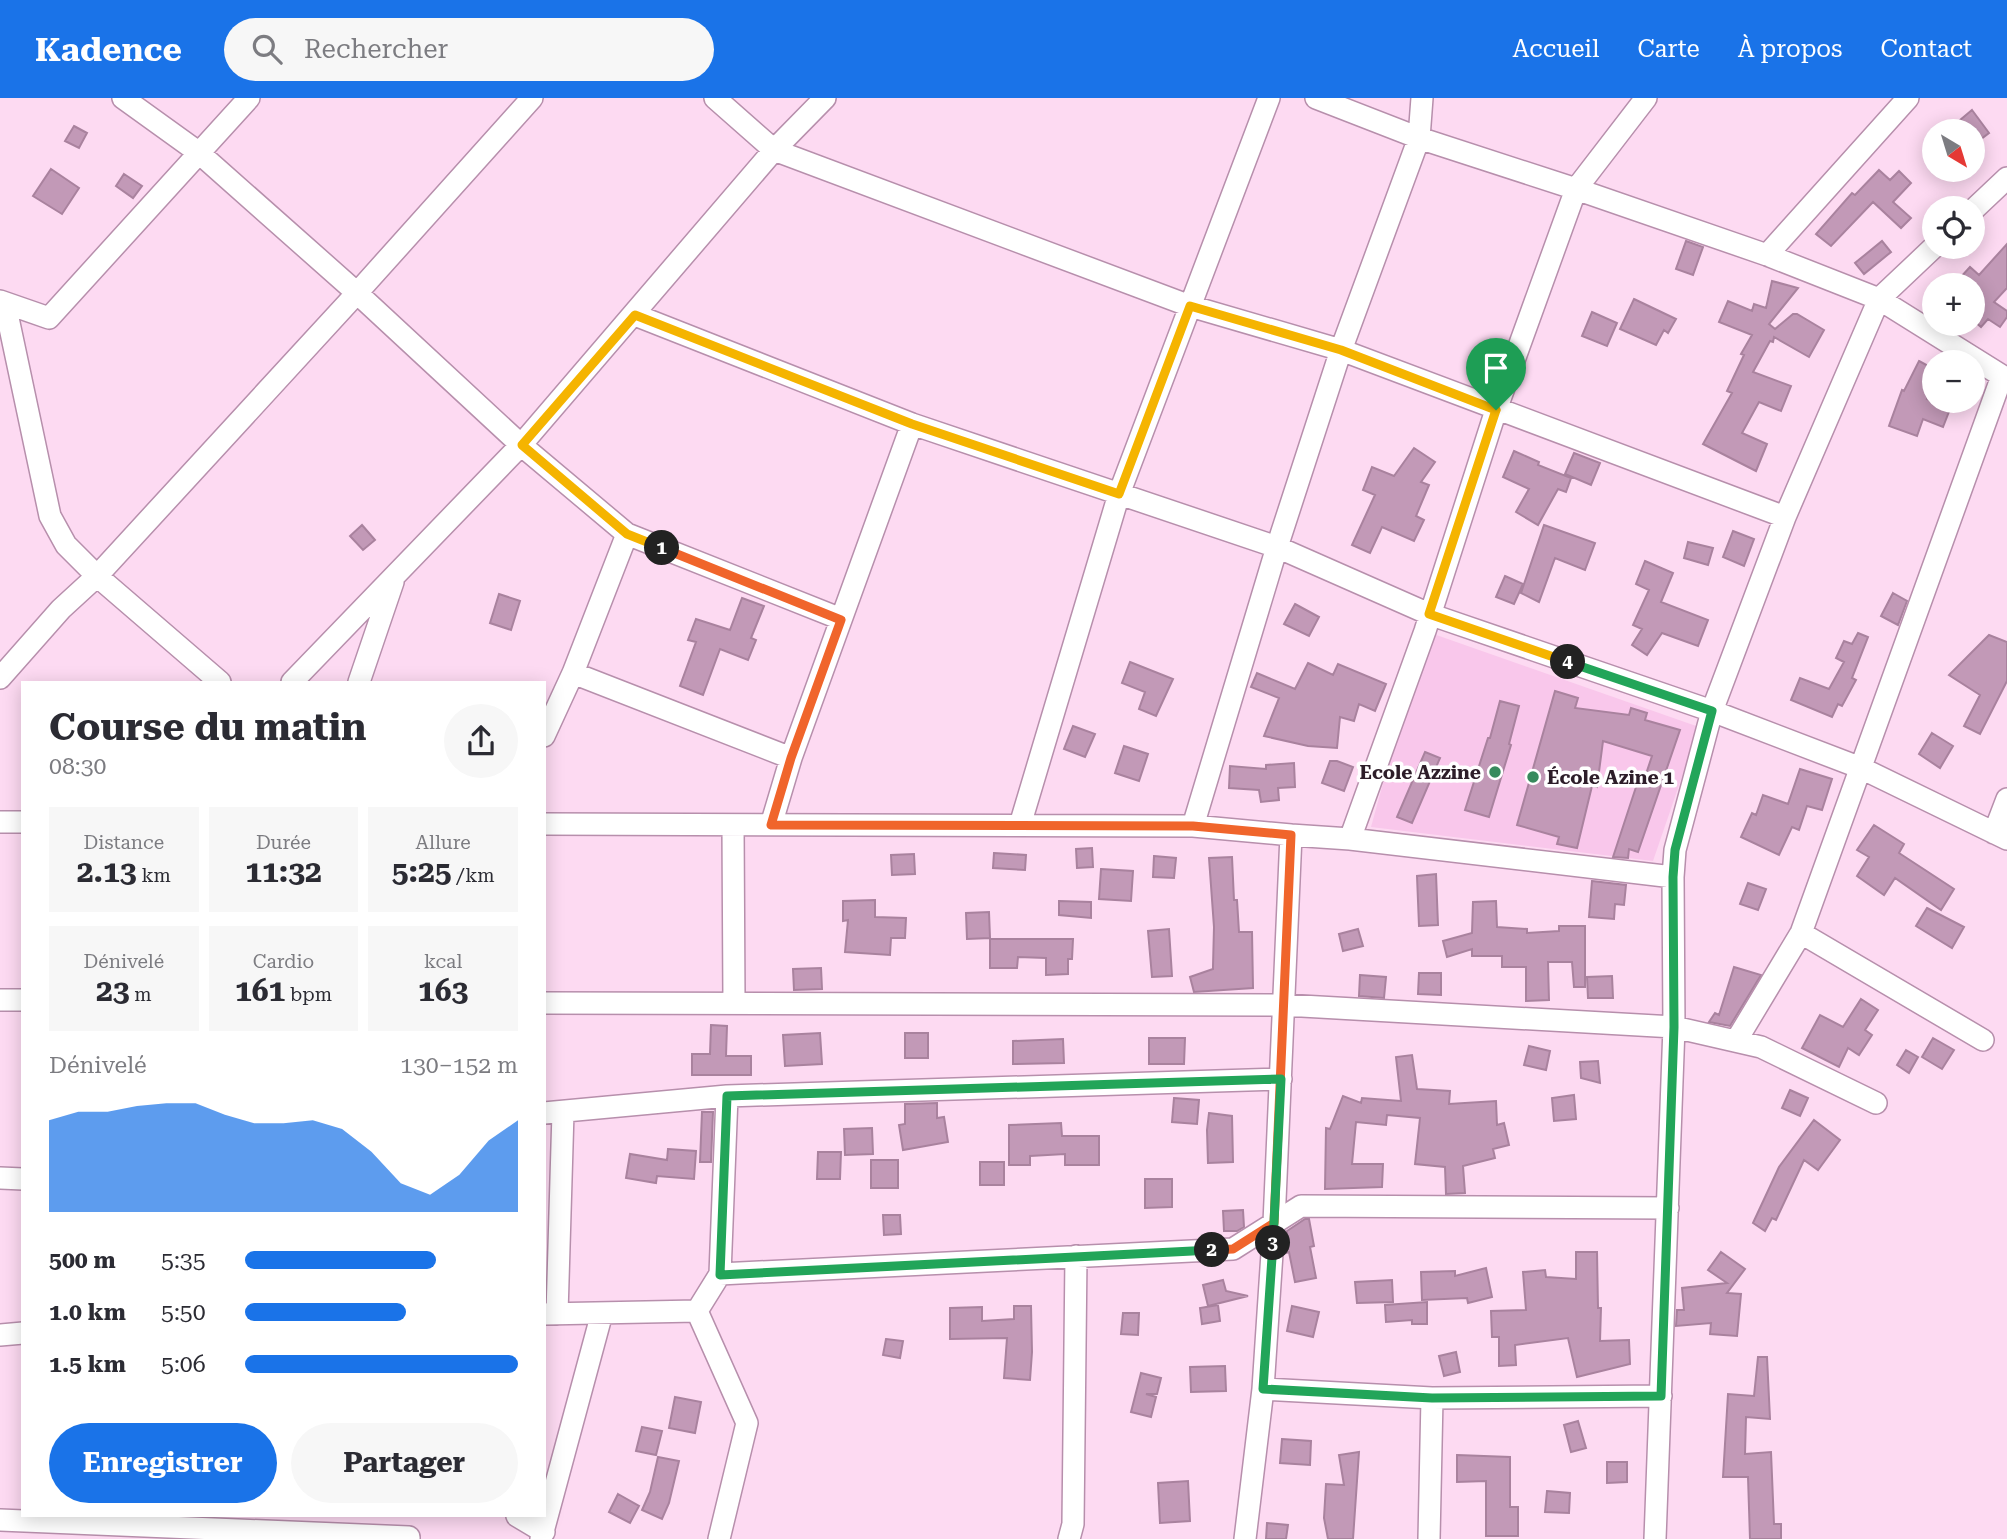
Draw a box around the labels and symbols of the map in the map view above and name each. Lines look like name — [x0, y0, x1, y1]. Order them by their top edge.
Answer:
north arrow — [1922, 119, 1984, 182]
pin — [1466, 338, 1526, 410]
pin: 1 — [644, 531, 680, 566]
pin: 4 — [1550, 644, 1586, 680]
place label: Ecole Azzine — [1359, 761, 1481, 784]
marker: Ecole Azzine — [1487, 764, 1503, 780]
place label: École Azine 1 — [1547, 766, 1674, 789]
marker: École Azine 1 — [1525, 769, 1541, 785]
pin: 3 — [1256, 1226, 1290, 1260]
pin: 2 — [1194, 1232, 1230, 1268]

